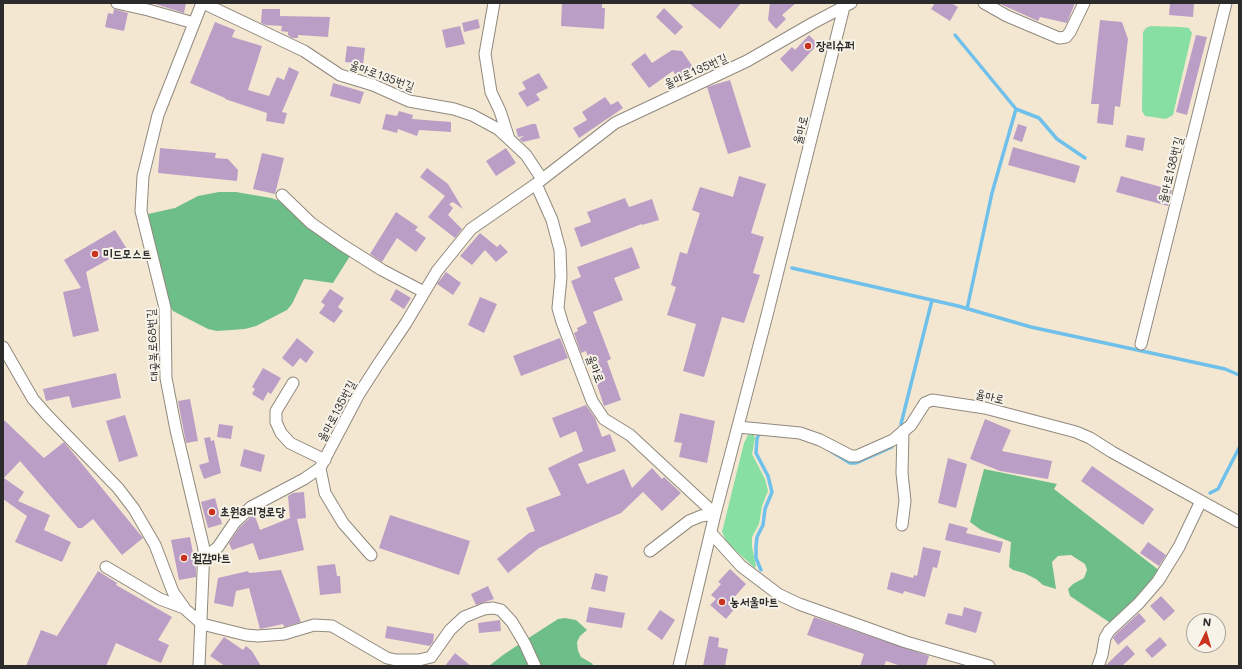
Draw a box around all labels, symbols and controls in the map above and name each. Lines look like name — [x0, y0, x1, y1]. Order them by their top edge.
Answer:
place label: 장리슈퍼 — [816, 39, 855, 53]
marker: 장리슈퍼 — [803, 41, 813, 51]
street label: 율마로135번길 — [662, 51, 730, 91]
street label: 율마로135번길 — [348, 58, 416, 94]
street label: 율마로 — [791, 114, 811, 146]
street label: 율마로138번길 — [1156, 135, 1186, 205]
place label: 미드모스트 — [103, 247, 151, 261]
marker: 미드모스트 — [90, 249, 100, 259]
street label: 대곶북로68번길 — [144, 308, 162, 382]
street label: 율마로 — [583, 353, 607, 385]
street label: 율마로135번길 — [315, 378, 359, 444]
street label: 율마로 — [974, 387, 1006, 407]
place label: 초원3리경로당 — [220, 505, 285, 519]
marker: 초원3리경로당 — [207, 507, 217, 517]
place label: 월감마트 — [192, 551, 231, 565]
marker: 월감마트 — [179, 553, 189, 563]
place label: 농서울마트 — [730, 595, 778, 609]
marker: 농서울마트 — [717, 597, 727, 607]
north arrow — [1186, 613, 1226, 653]
text: N — [1202, 614, 1212, 629]

